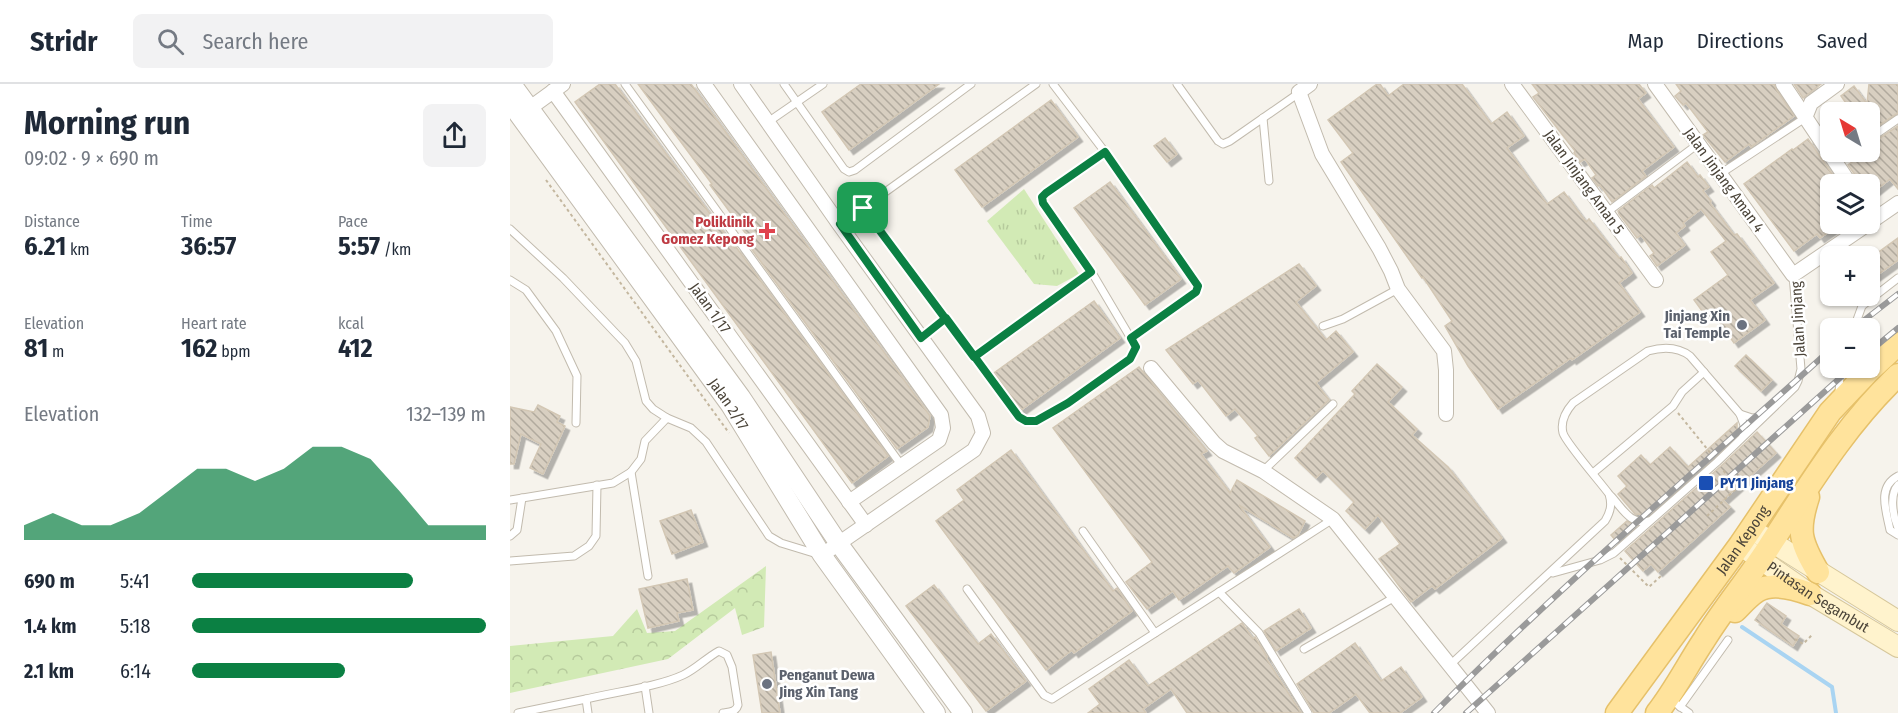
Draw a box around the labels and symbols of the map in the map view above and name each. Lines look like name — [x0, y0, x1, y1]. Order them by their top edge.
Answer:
north arrow — [1820, 102, 1880, 162]
street label: Jalan Jinjang Aman 4 — [1680, 124, 1768, 236]
street label: Jalan Jinjang Aman 5 — [1540, 126, 1628, 238]
pin — [837, 182, 888, 233]
place label: Poliklinik Gomez Kepong — [661, 213, 755, 248]
marker: Poliklinik Gomez Kepong — [758, 222, 776, 240]
street label: Jalan 1/17 — [686, 279, 734, 337]
street label: Jalan Jinjang — [1787, 281, 1809, 357]
place label: Jinjang Xin Tai Temple — [1663, 307, 1730, 342]
marker: Jinjang Xin Tai Temple — [1735, 318, 1749, 332]
street label: Jalan 2/17 — [704, 375, 752, 433]
marker: PY11 Jinjang — [1697, 474, 1715, 492]
place label: PY11 Jinjang — [1720, 474, 1794, 492]
street label: Jalan Kepong — [1713, 502, 1773, 578]
street label: Pintasan Segambut — [1764, 558, 1873, 637]
place label: Penganut Dewa Jing Xin Tang — [778, 666, 875, 701]
marker: Penganut Dewa Jing Xin Tang — [760, 677, 774, 691]

